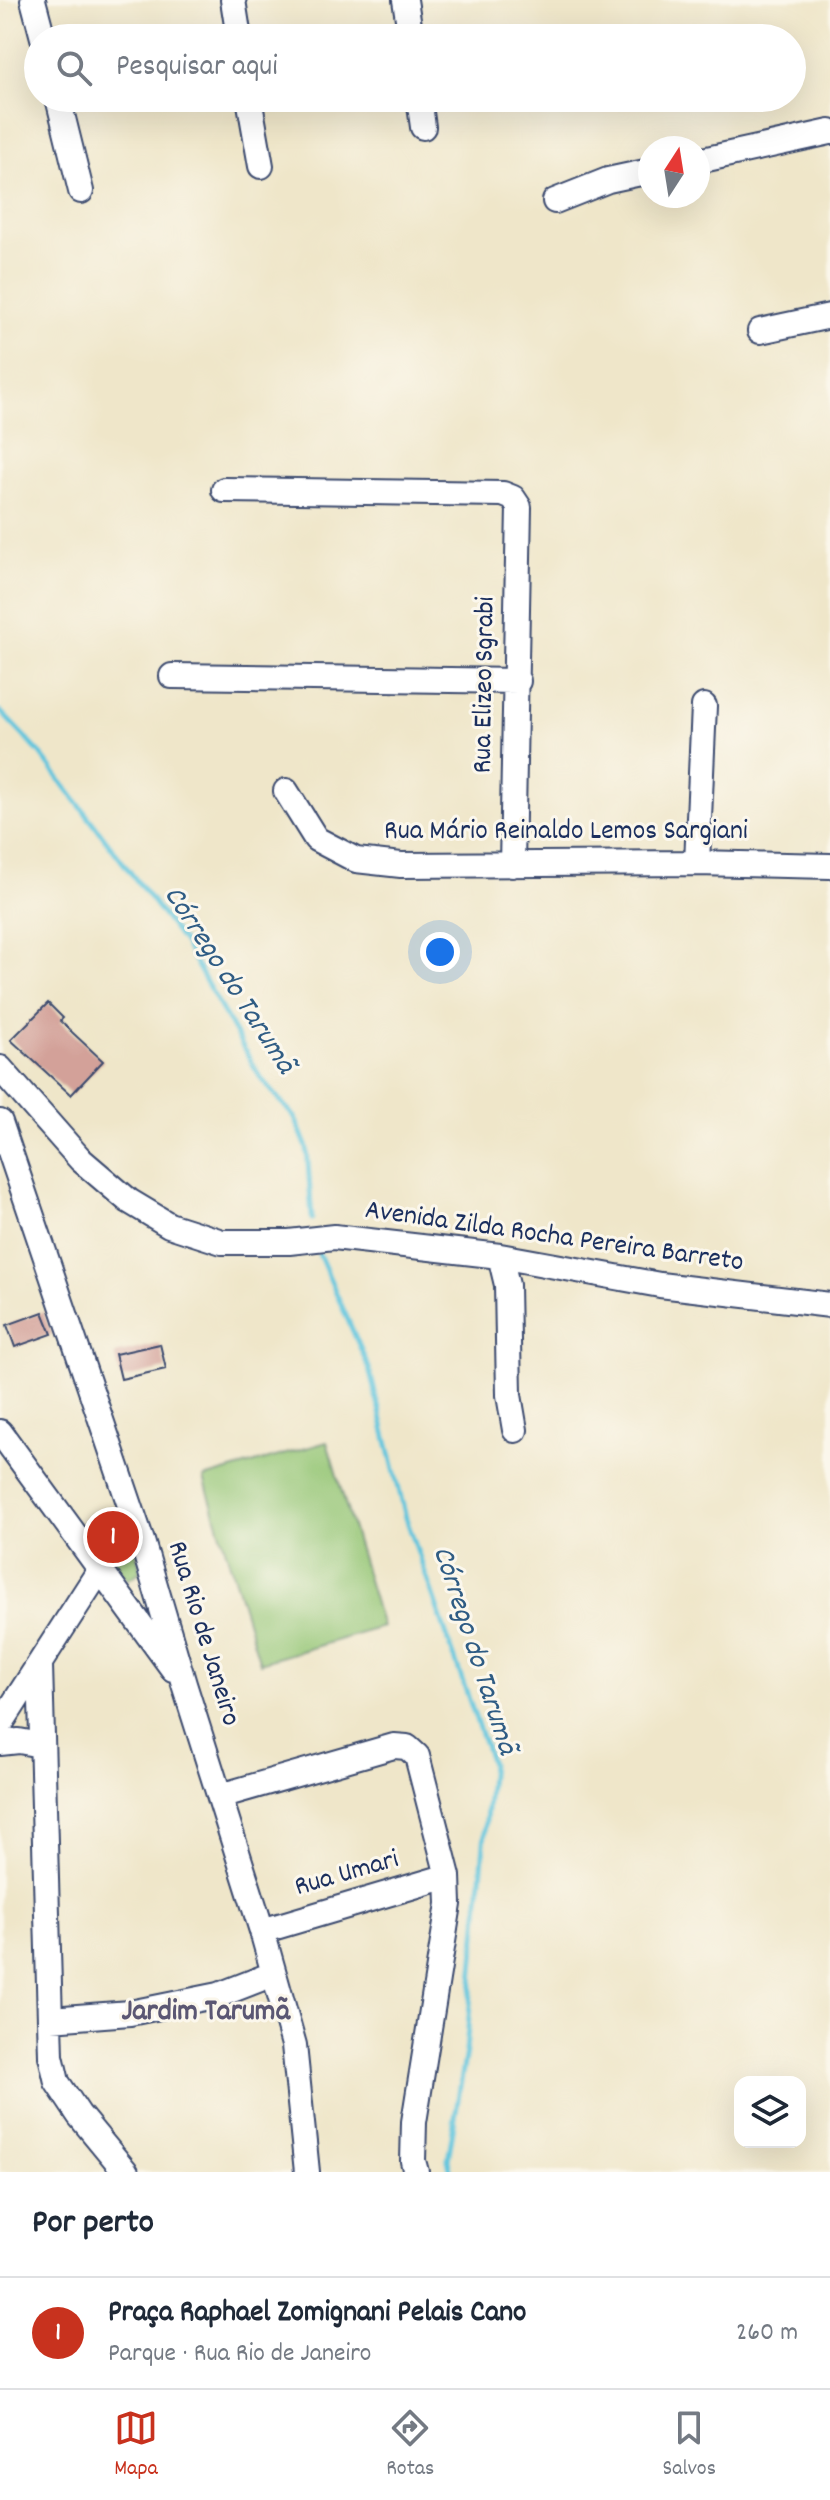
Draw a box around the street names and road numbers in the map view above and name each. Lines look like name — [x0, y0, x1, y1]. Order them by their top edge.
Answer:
street label: Rua Elizeo Sgrabi — [464, 596, 508, 774]
street label: Rua Mário Reinaldo Lemos Sargiani — [384, 813, 748, 853]
street label: Avenida Zilda Rocha Pereira Barreto — [362, 1192, 746, 1284]
street label: Rua Rio de Janeiro — [155, 1537, 249, 1731]
street label: Rua Umari — [290, 1841, 404, 1909]

